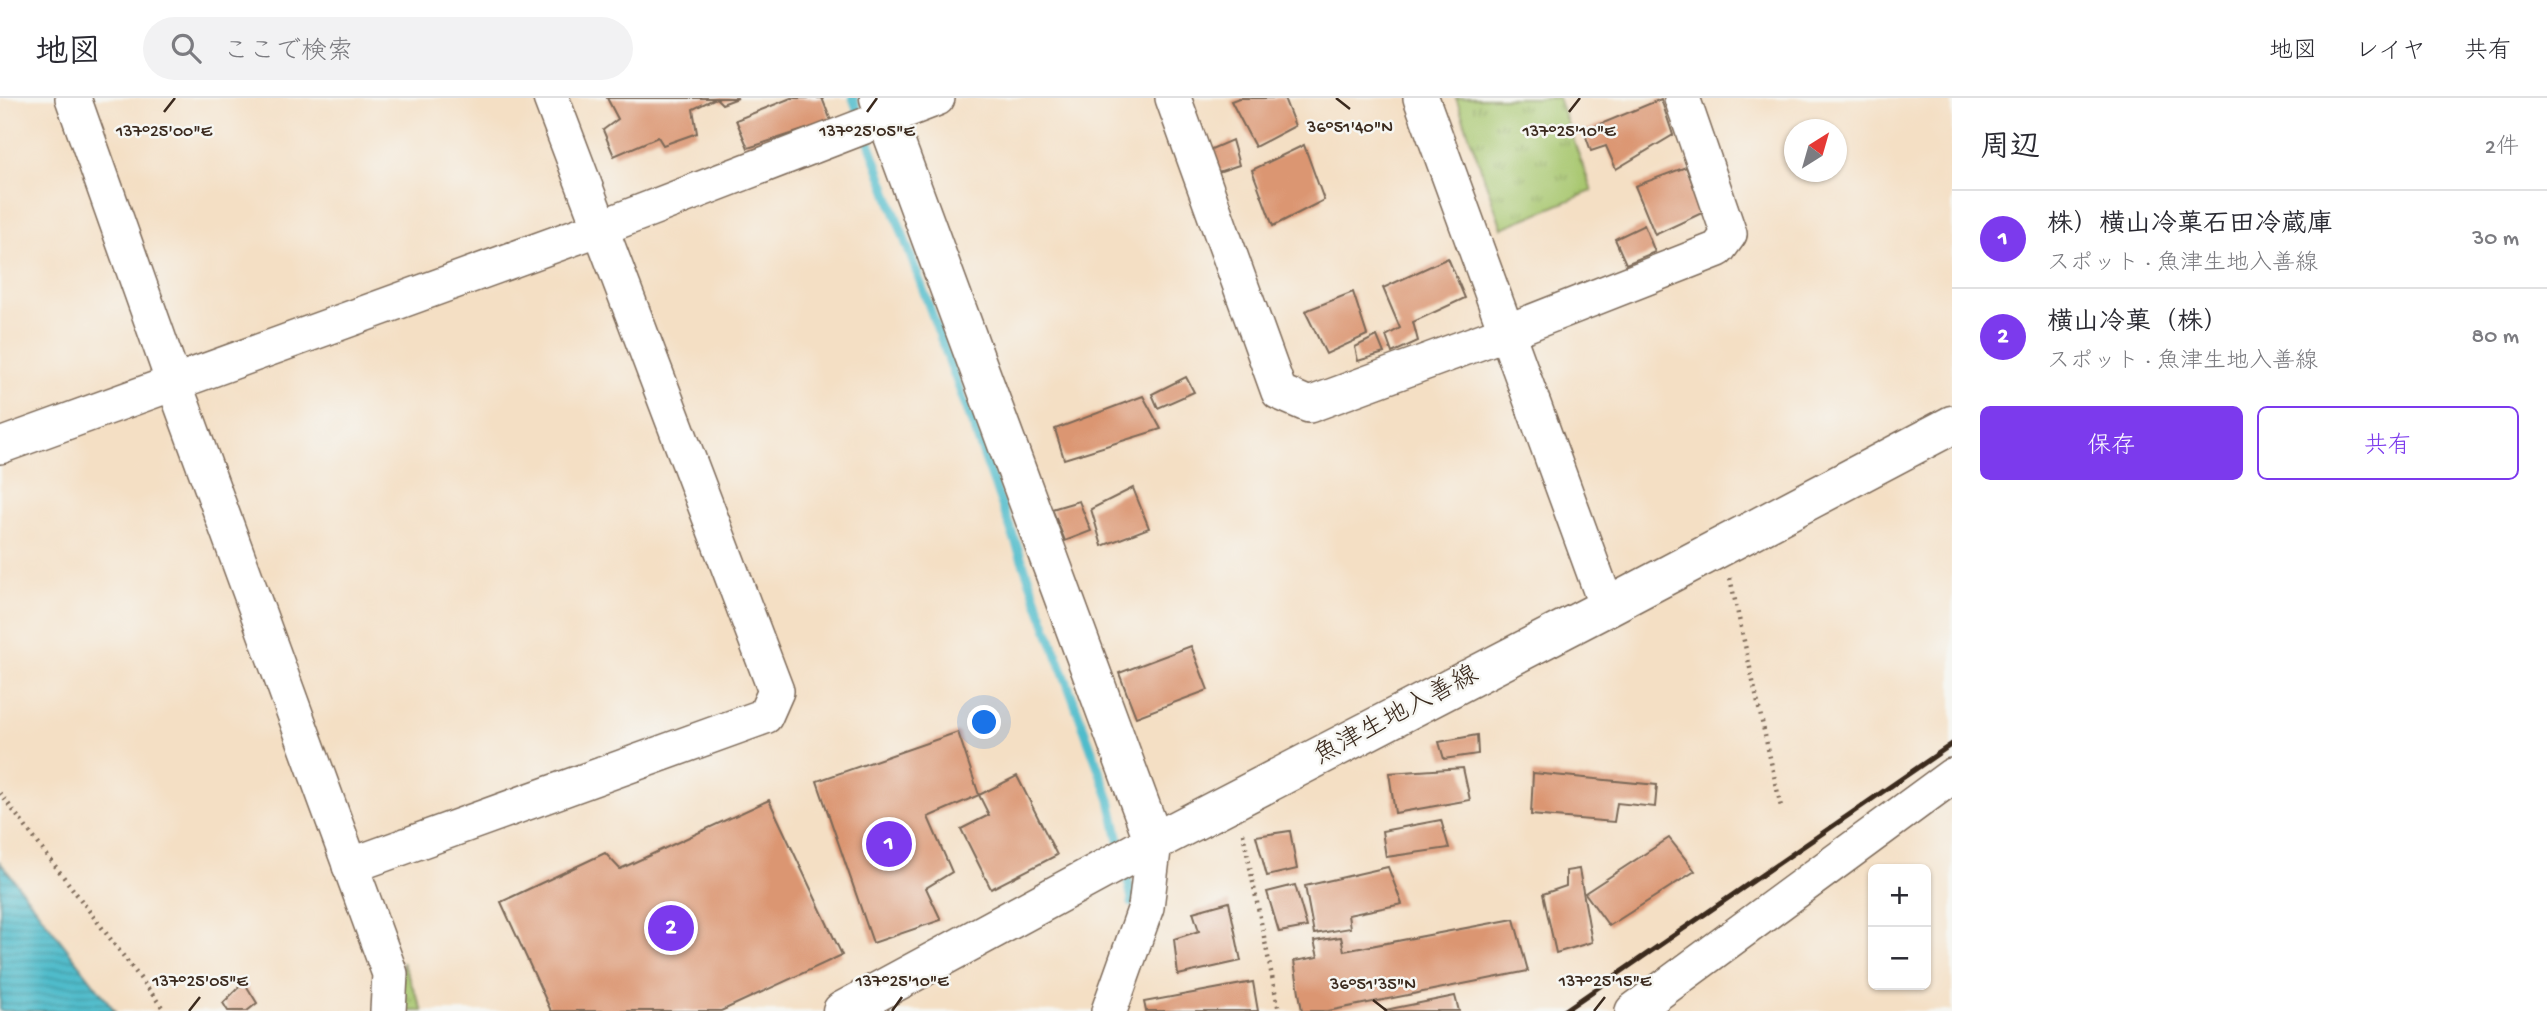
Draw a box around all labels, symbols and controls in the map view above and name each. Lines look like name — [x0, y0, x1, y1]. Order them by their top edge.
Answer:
search box — [143, 17, 633, 80]
icon: search — [167, 29, 205, 67]
text: 地図 — [35, 36, 101, 74]
text: ここで検索 — [223, 38, 353, 69]
text: 地図 — [2269, 38, 2317, 67]
text: レイヤ — [2355, 38, 2426, 67]
text: 共有 — [2464, 38, 2512, 67]
text: 36°51'40"N — [1306, 118, 1393, 139]
north arrow — [1784, 119, 1847, 182]
text: 137°25'00"E — [115, 122, 213, 143]
text: 137°25'05"E — [818, 122, 915, 143]
text: 137°25'10"E — [1521, 122, 1616, 143]
text: 周辺 — [1980, 132, 2040, 167]
text: 2件 — [2485, 135, 2519, 162]
text: 株）横山冷菓石田冷蔵庫 — [2047, 211, 2333, 242]
text: 1 — [1998, 226, 2008, 253]
text: 30 m — [2472, 226, 2519, 253]
text: スポット · 魚津生地入善線 — [2047, 251, 2318, 278]
text: 横山冷菓（株） — [2047, 309, 2229, 340]
text: 2 — [1997, 324, 2009, 351]
text: 80 m — [2472, 324, 2519, 351]
text: スポット · 魚津生地入善線 — [2047, 349, 2318, 376]
button: 保存 — [1980, 406, 2243, 480]
button: 共有 — [2257, 406, 2519, 480]
street label: 魚津生地入善線 — [1308, 659, 1485, 773]
your location — [967, 705, 1001, 739]
pin: 1 — [866, 818, 912, 870]
map controls — [1868, 864, 1931, 990]
button: + — [1868, 864, 1931, 927]
pin: 2 — [648, 902, 694, 954]
button: − — [1868, 927, 1931, 990]
text: 137°25'05"E — [151, 972, 248, 993]
text: 137°25'10"E — [854, 972, 949, 993]
text: 137°25'15"E — [1558, 972, 1652, 993]
text: 36°51'35"N — [1329, 975, 1416, 996]

